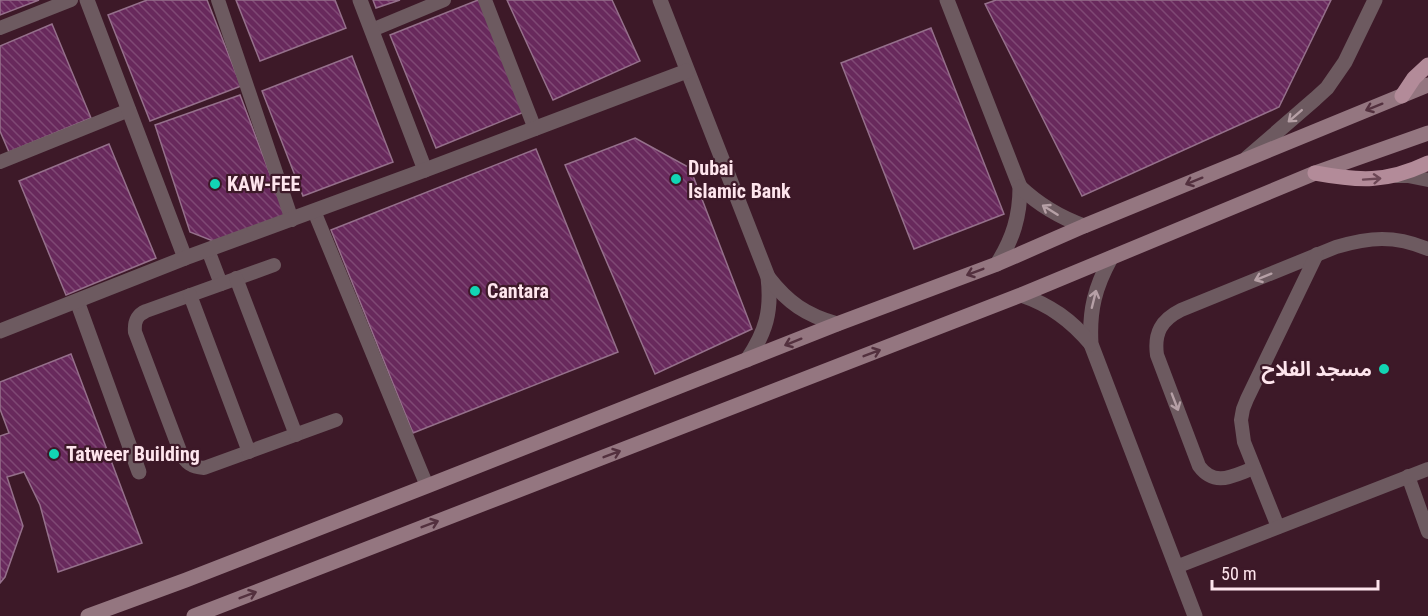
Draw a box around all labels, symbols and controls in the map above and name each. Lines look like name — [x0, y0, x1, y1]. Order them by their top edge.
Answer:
one-way arrow — [1365, 102, 1384, 113]
one-way arrow — [1288, 109, 1303, 123]
place label: Dubai Islamic Bank — [688, 156, 791, 203]
place label: KAW-FEE — [227, 172, 301, 196]
marker: Dubai Islamic Bank — [669, 172, 683, 186]
one-way arrow — [1362, 173, 1382, 184]
one-way arrow — [1185, 176, 1203, 187]
marker: KAW-FEE — [208, 177, 222, 191]
one-way arrow — [1041, 204, 1058, 217]
one-way arrow — [966, 267, 985, 278]
one-way arrow — [1254, 272, 1273, 283]
place label: Cantara — [487, 279, 549, 303]
marker: Cantara — [468, 284, 482, 298]
one-way arrow — [1088, 290, 1100, 309]
one-way arrow — [784, 337, 802, 348]
one-way arrow — [862, 347, 881, 358]
place label: مسجد الفلاح — [1262, 357, 1372, 384]
marker: مسجد الفلاح — [1377, 362, 1391, 376]
one-way arrow — [1170, 392, 1181, 411]
place label: Tatweer Building — [66, 442, 200, 466]
marker: Tatweer Building — [47, 447, 61, 461]
one-way arrow — [602, 448, 621, 459]
one-way arrow — [420, 518, 439, 529]
scale bar — [1212, 553, 1378, 591]
text: 50 m — [1221, 563, 1256, 584]
one-way arrow — [239, 589, 257, 600]

